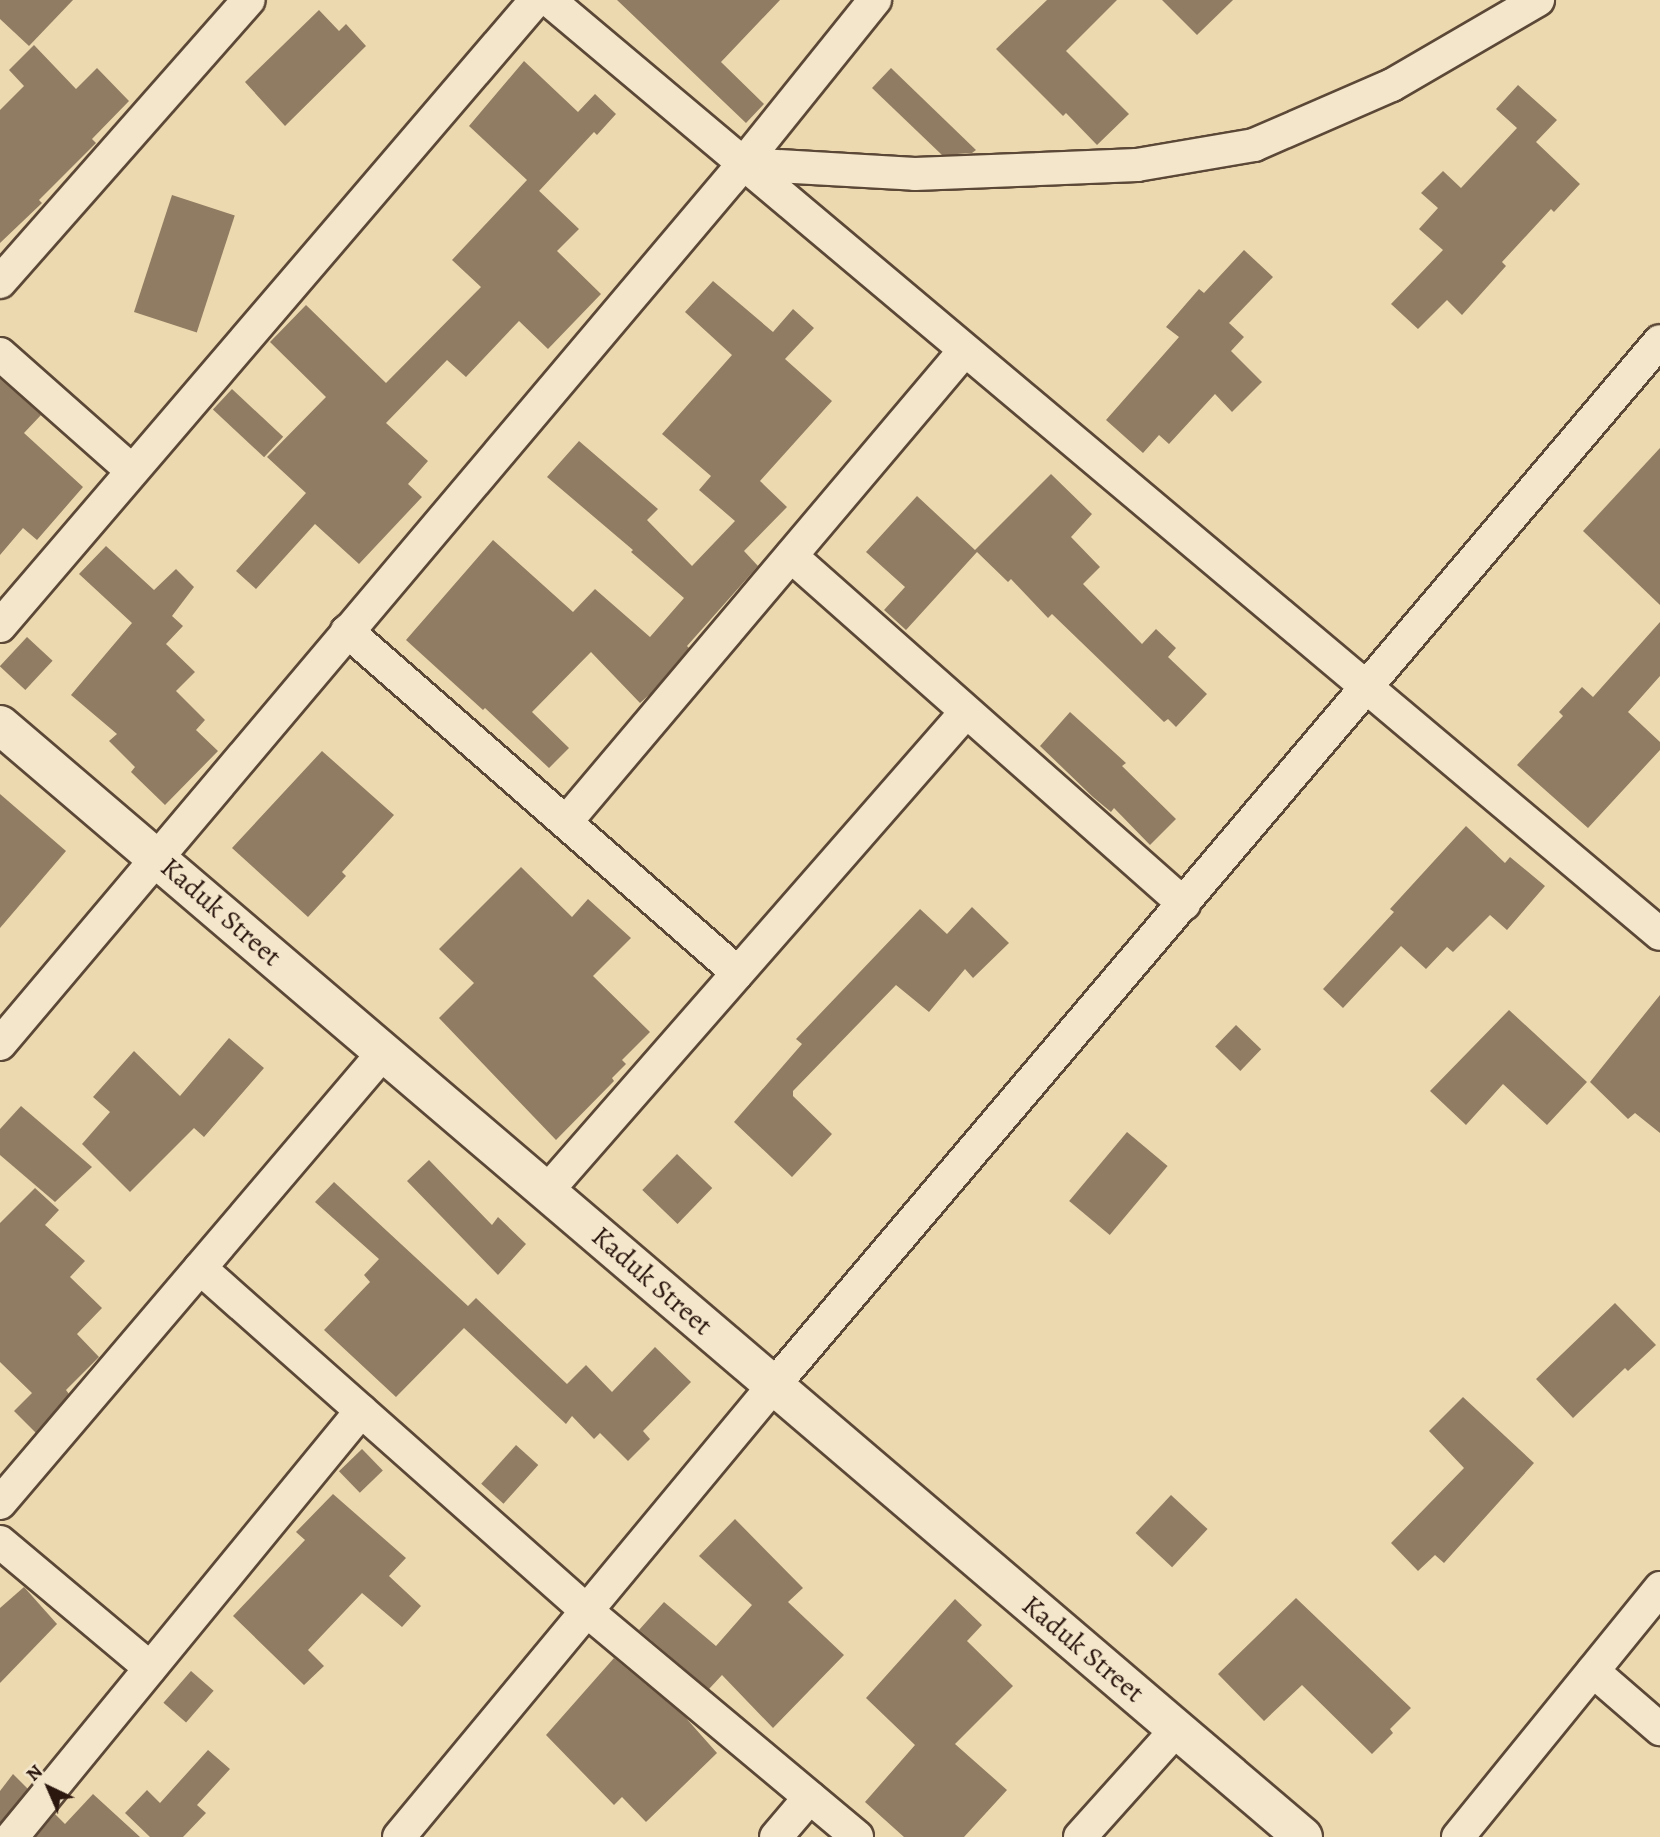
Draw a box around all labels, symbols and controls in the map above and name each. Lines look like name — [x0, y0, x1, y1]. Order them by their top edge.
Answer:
street label: Kaduk Street — [154, 850, 288, 974]
street label: Kaduk Street — [585, 1219, 719, 1343]
street label: Kaduk Street — [1015, 1588, 1151, 1710]
north arrow — [14, 1753, 84, 1823]
text: N — [20, 1759, 48, 1787]

